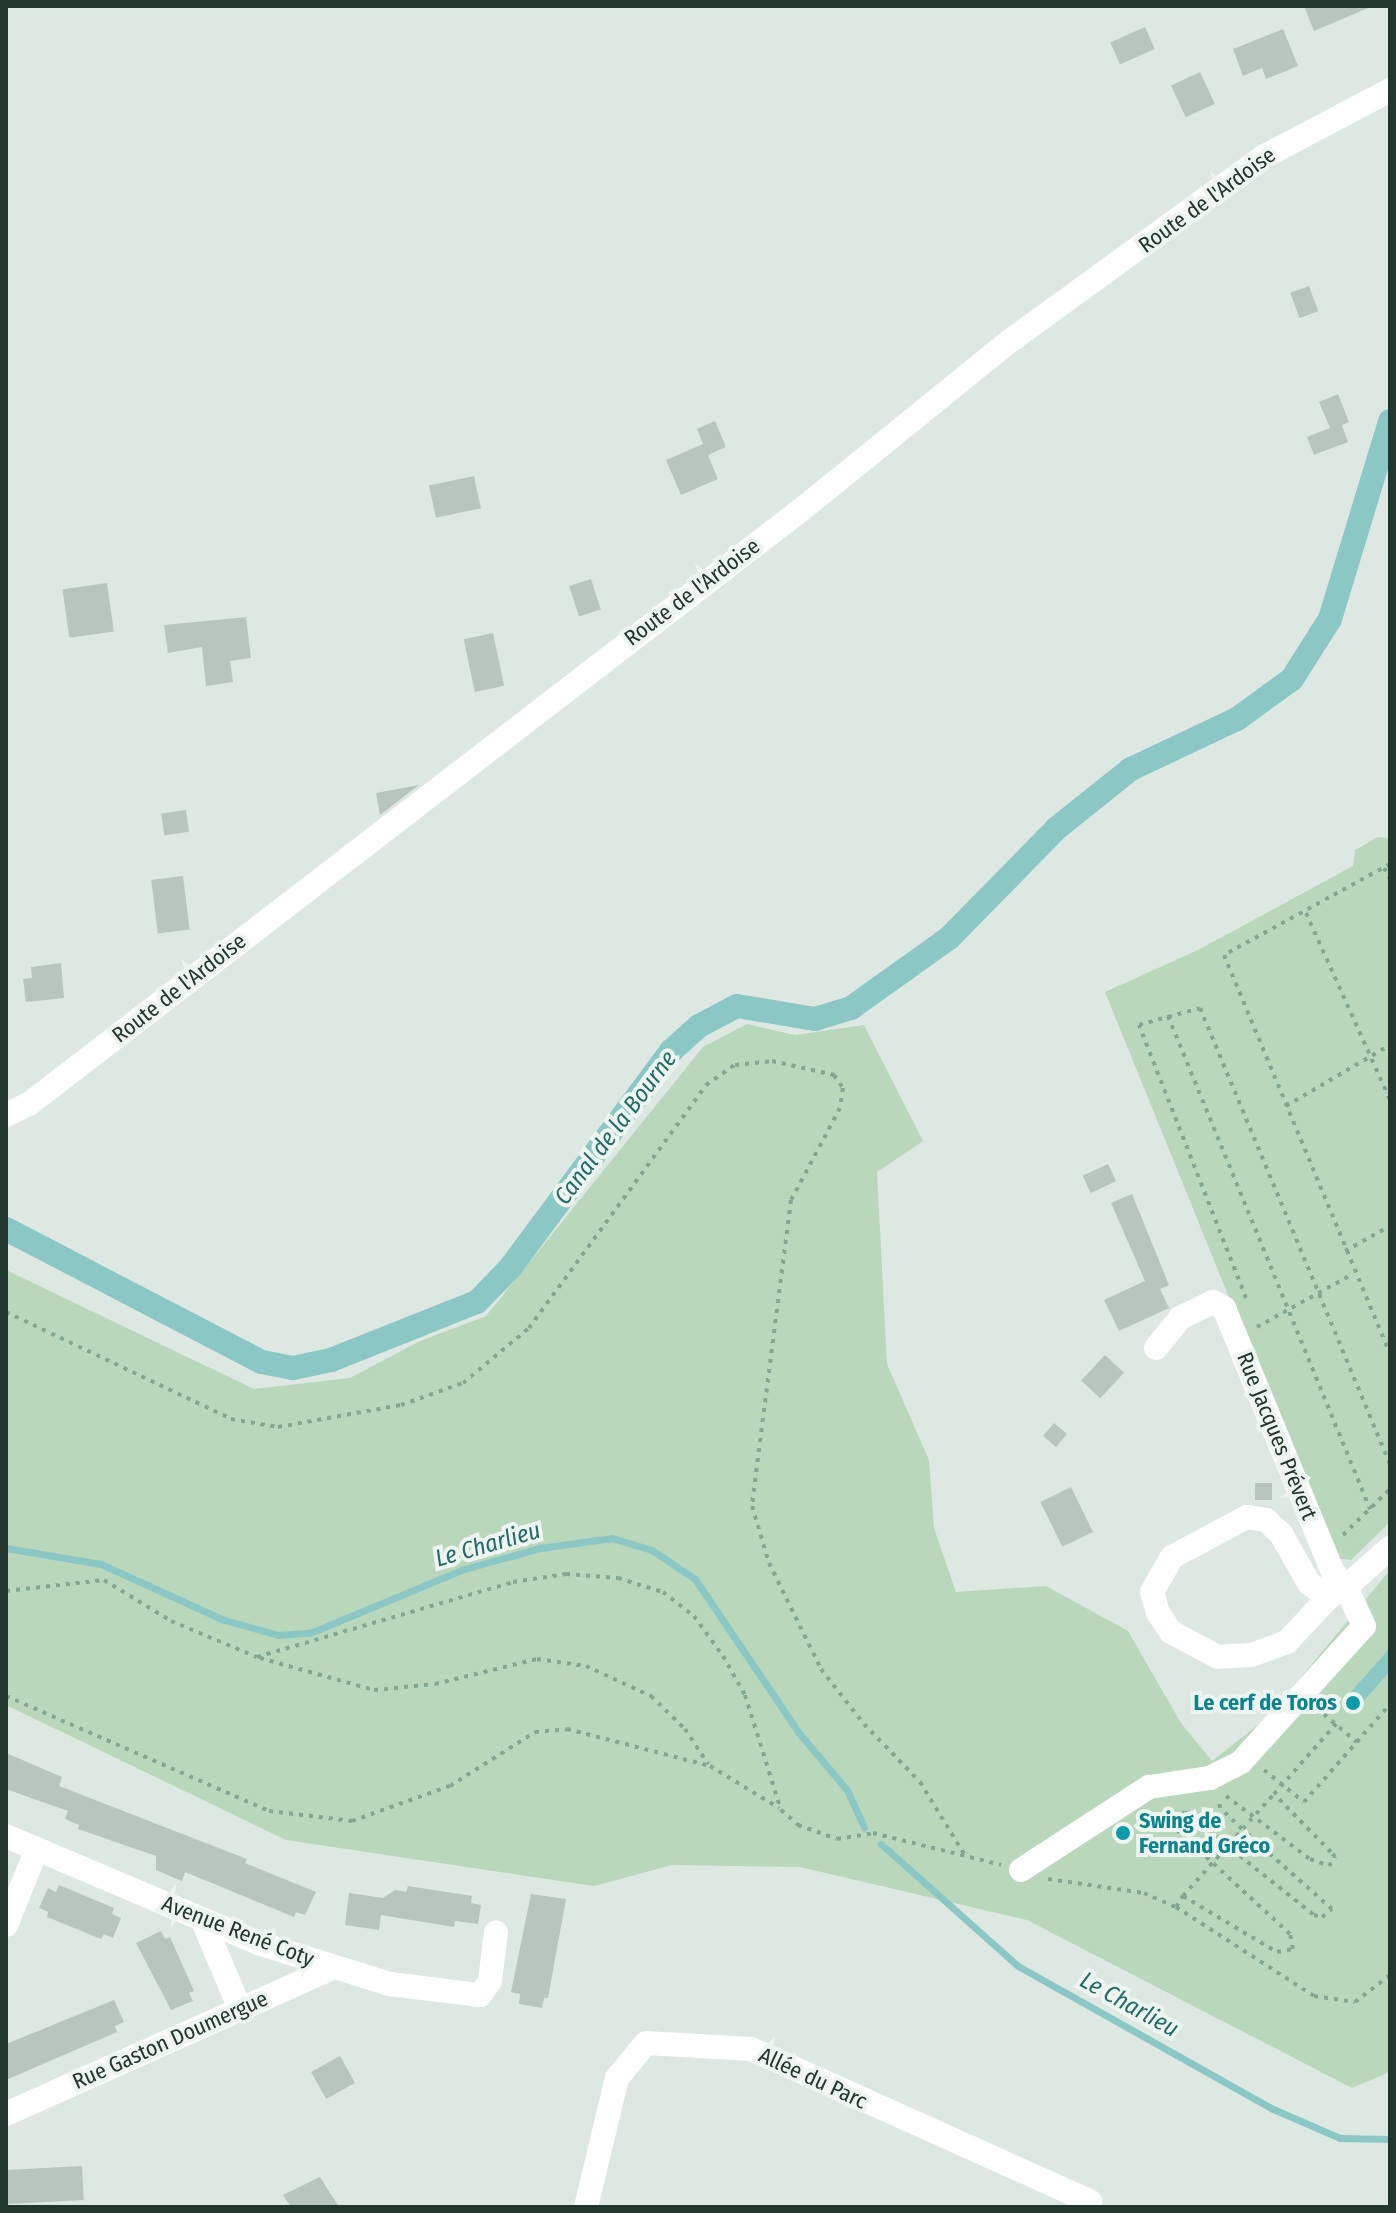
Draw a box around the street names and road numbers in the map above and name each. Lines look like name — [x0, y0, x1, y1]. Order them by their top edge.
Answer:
street label: Route de l'Ardoise — [1133, 142, 1281, 258]
street label: Route de l'Ardoise — [619, 533, 765, 651]
street label: Route de l'Ardoise — [107, 928, 251, 1048]
street label: Rue Jacques Prévert — [1231, 1348, 1323, 1524]
street label: Avenue René Coty — [158, 1890, 318, 1972]
street label: Rue Gaston Doumergue — [68, 1985, 272, 2095]
street label: Allée du Parc — [755, 2042, 871, 2114]

